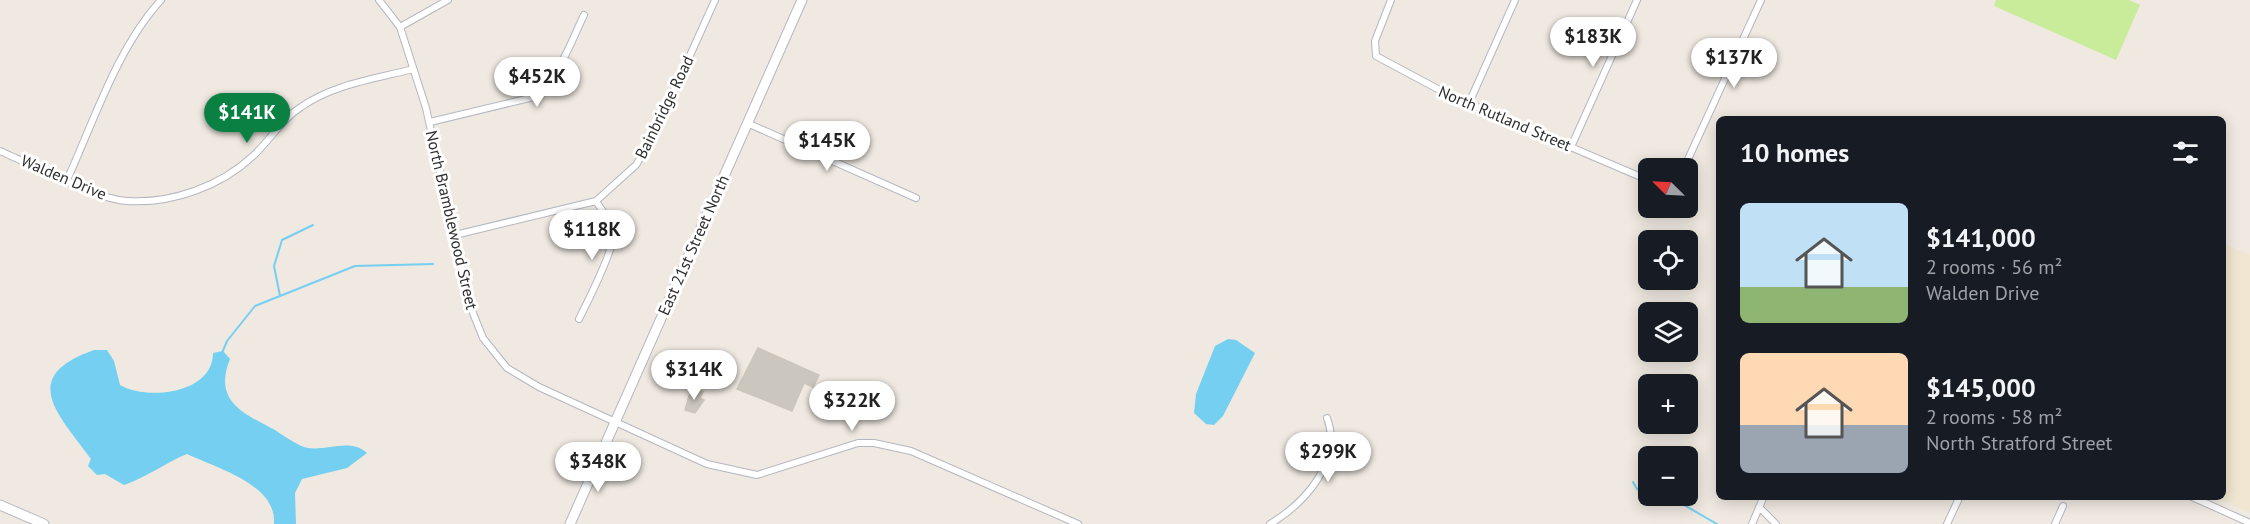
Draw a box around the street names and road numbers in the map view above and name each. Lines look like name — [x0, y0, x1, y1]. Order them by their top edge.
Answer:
street label: Bainbridge Road — [630, 52, 698, 162]
street label: North Rutland Street — [1436, 81, 1575, 155]
street label: North Bramblewood Street — [422, 129, 482, 312]
street label: Walden Drive — [18, 150, 110, 204]
street label: East 21st Street North — [653, 172, 733, 318]

